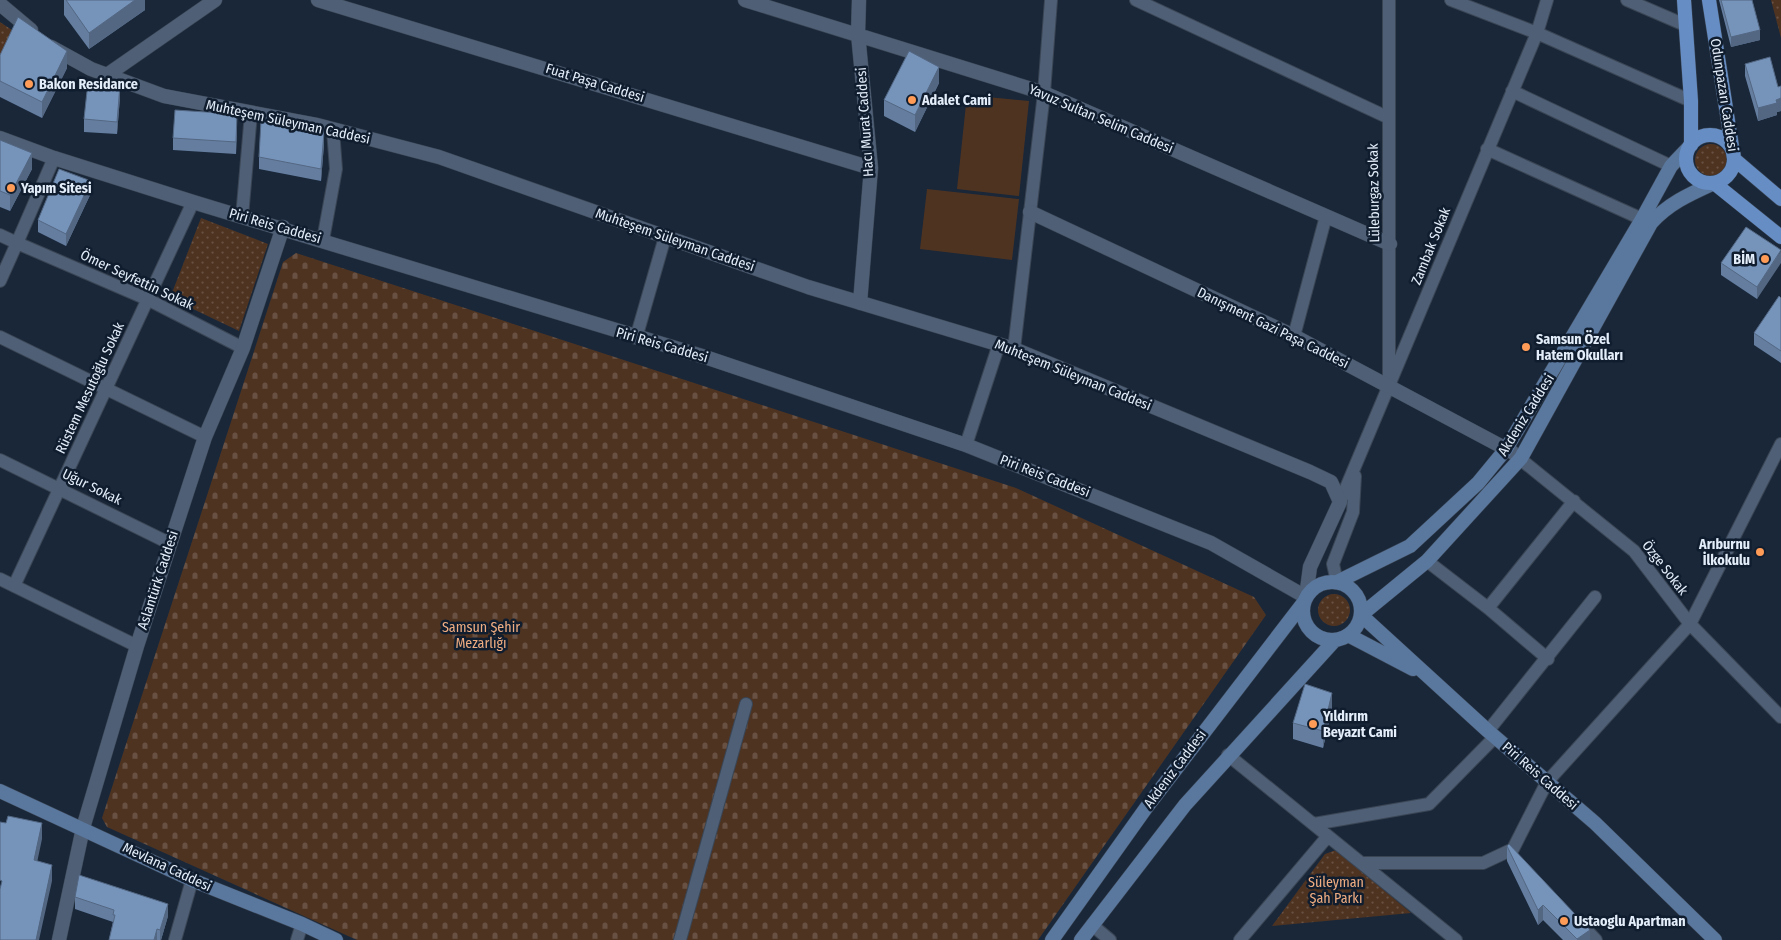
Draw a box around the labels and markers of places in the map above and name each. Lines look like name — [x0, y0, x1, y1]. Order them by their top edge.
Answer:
place label: Bakon Residance — [39, 76, 138, 93]
marker: Bakon Residance — [23, 78, 35, 90]
place label: Adalet Cami — [921, 92, 992, 109]
marker: Adalet Cami — [906, 94, 918, 106]
place label: Yapım Sitesi — [20, 180, 92, 197]
marker: Yapım Sitesi — [5, 182, 17, 194]
place label: BİM — [1733, 250, 1755, 268]
marker: BİM — [1759, 253, 1771, 265]
place label: Samsun Özel Hatem Okulları — [1536, 330, 1623, 364]
marker: Samsun Özel Hatem Okulları — [1520, 341, 1532, 353]
place label: Arıburnu İlkokulu — [1698, 536, 1750, 569]
marker: Arıburnu İlkokulu — [1754, 546, 1766, 558]
place label: Yıldırım Beyazıt Cami — [1322, 708, 1397, 741]
marker: Yıldırım Beyazıt Cami — [1307, 718, 1319, 730]
place label: Ustaoglu Apartman — [1574, 913, 1686, 930]
marker: Ustaoglu Apartman — [1558, 915, 1570, 927]

